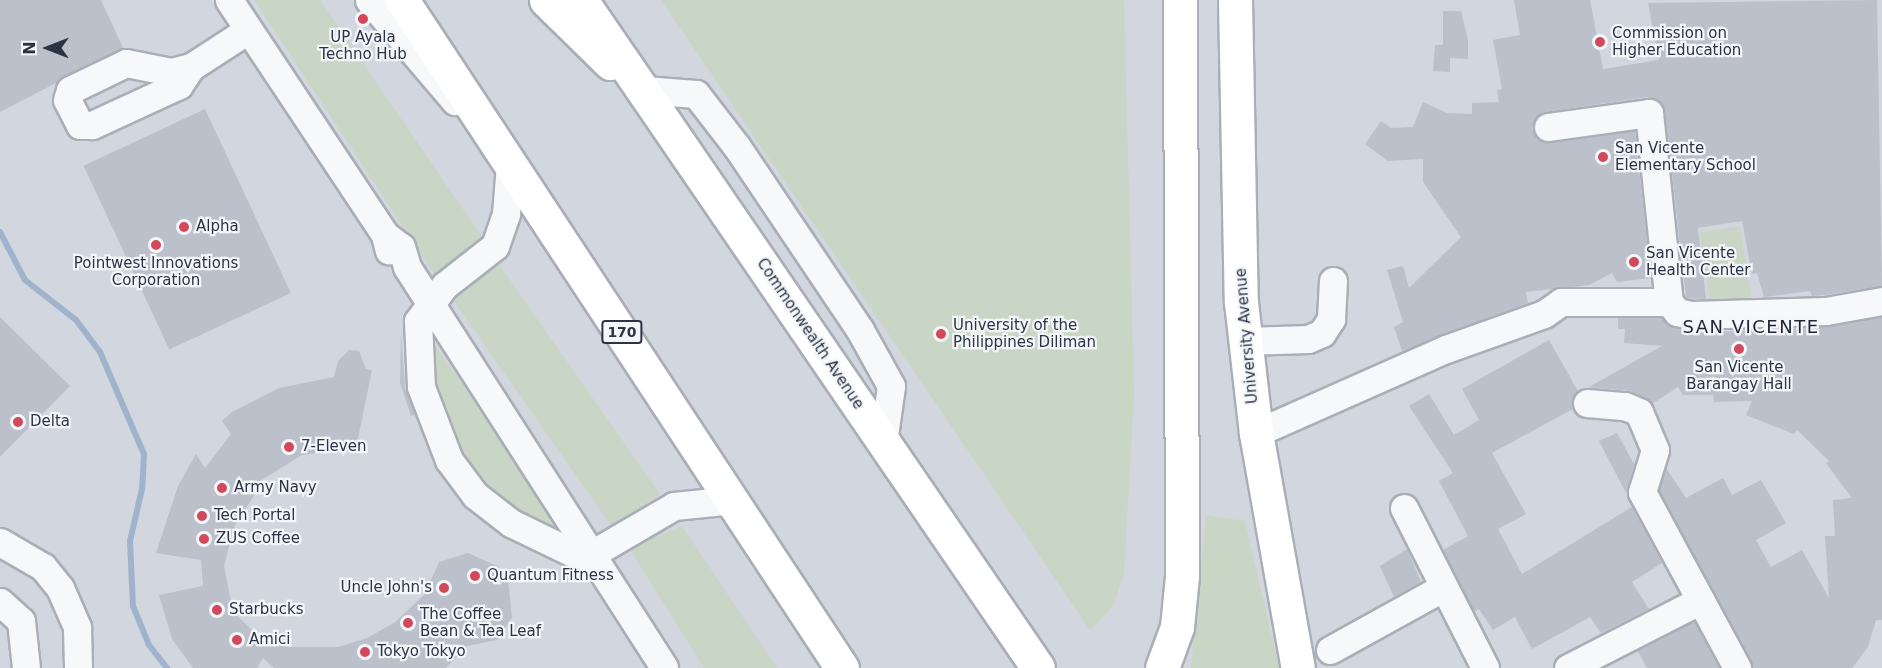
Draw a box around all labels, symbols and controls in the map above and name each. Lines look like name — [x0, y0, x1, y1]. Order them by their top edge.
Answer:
marker: UP Ayala Techno Hub — [356, 12, 370, 26]
north arrow — [18, 18, 78, 78]
place label: Commission on Higher Education — [1612, 24, 1741, 59]
place label: UP Ayala Techno Hub — [319, 28, 407, 63]
marker: Commission on Higher Education — [1593, 35, 1607, 49]
text: N — [20, 41, 39, 55]
place label: San Vicente Elementary School — [1615, 139, 1756, 174]
marker: San Vicente Elementary School — [1596, 150, 1610, 164]
place label: Alpha — [196, 218, 239, 236]
marker: Alpha — [177, 220, 191, 234]
marker: Pointwest Innovations Corporation — [149, 238, 163, 252]
place label: San Vicente Health Center — [1646, 244, 1751, 279]
place label: Pointwest Innovations Corporation — [74, 254, 238, 289]
street label: Commonwealth Avenue — [753, 255, 867, 413]
marker: San Vicente Health Center — [1627, 255, 1641, 269]
street label: University Avenue — [1232, 267, 1262, 405]
place label: University of the Philippines Diliman — [953, 316, 1096, 351]
district label: SAN VICENTE — [1682, 316, 1820, 338]
road number: 170 — [601, 321, 643, 343]
marker: University of the Philippines Diliman — [934, 327, 948, 341]
marker: San Vicente Barangay Hall — [1732, 342, 1746, 356]
place label: San Vicente Barangay Hall — [1686, 358, 1792, 393]
place label: Delta — [30, 413, 70, 431]
marker: Delta — [11, 415, 25, 429]
place label: 7-Eleven — [301, 438, 366, 456]
marker: 7-Eleven — [282, 440, 296, 454]
place label: Army Navy — [234, 479, 317, 497]
marker: Army Navy — [215, 481, 229, 495]
place label: Tech Portal — [214, 507, 295, 525]
marker: Tech Portal — [195, 509, 209, 523]
place label: ZUS Coffee — [216, 530, 300, 548]
marker: ZUS Coffee — [197, 532, 211, 546]
place label: Quantum Fitness — [487, 567, 614, 585]
marker: Quantum Fitness — [468, 569, 482, 583]
place label: Uncle John's — [341, 579, 432, 597]
marker: Uncle John's — [437, 581, 451, 595]
place label: Starbucks — [229, 601, 304, 619]
marker: Starbucks — [210, 603, 224, 617]
place label: The Coffee Bean & Tea Leaf — [420, 605, 541, 640]
marker: The Coffee Bean & Tea Leaf — [401, 616, 415, 630]
place label: Amici — [249, 631, 290, 649]
marker: Amici — [230, 633, 244, 647]
place label: Tokyo Tokyo — [377, 643, 466, 661]
marker: Tokyo Tokyo — [358, 645, 372, 659]

